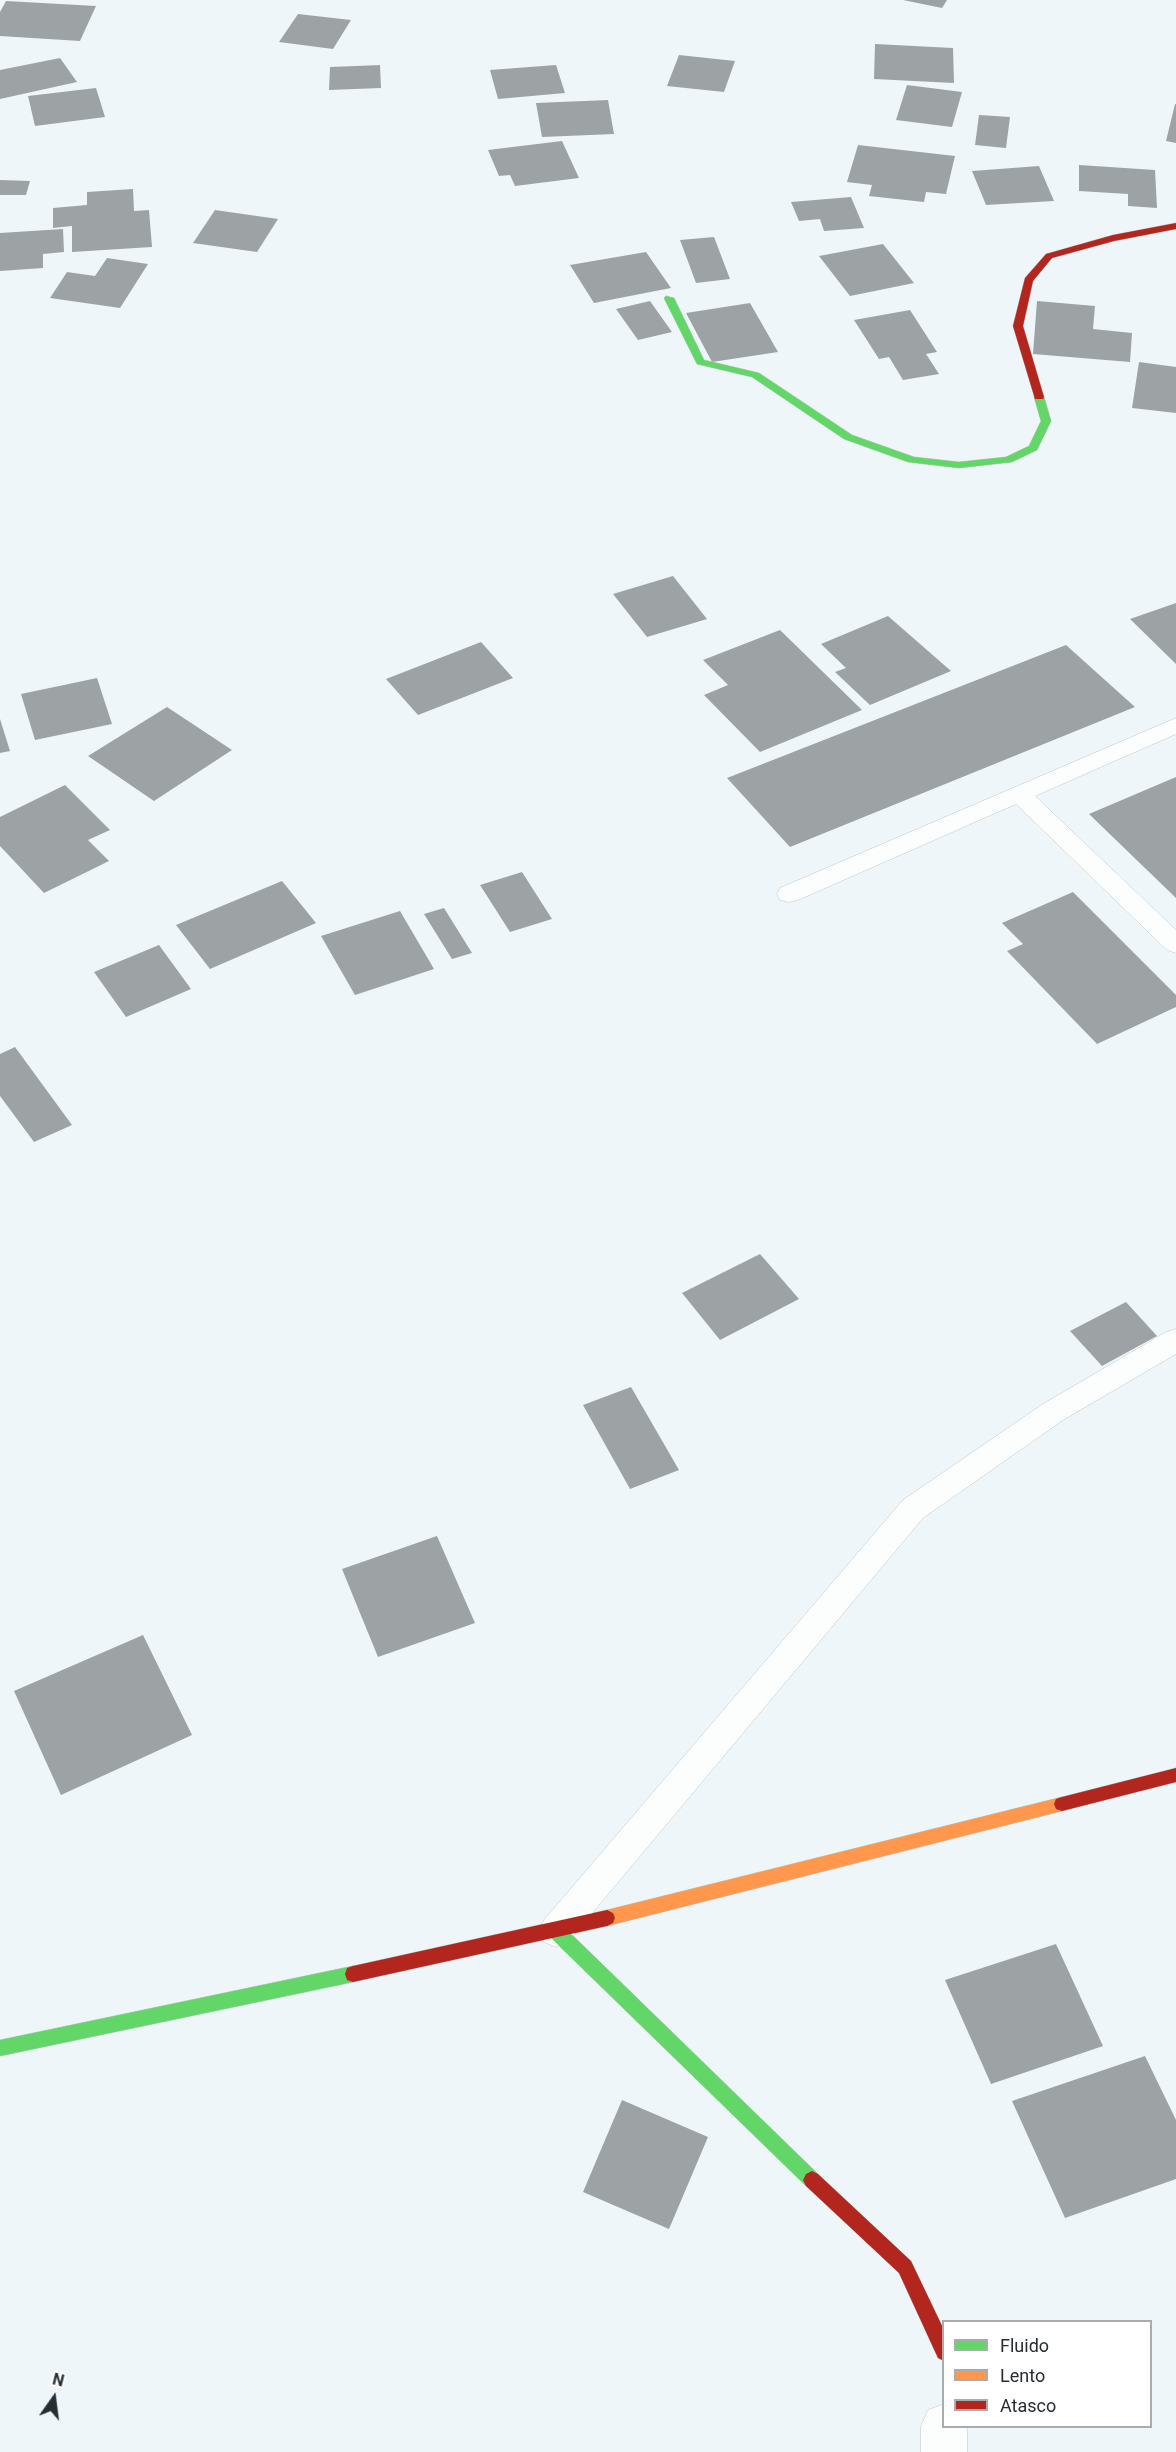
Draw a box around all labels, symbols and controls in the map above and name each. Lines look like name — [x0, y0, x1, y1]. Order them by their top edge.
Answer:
legend — [942, 2320, 1152, 2428]
text: Fluido — [1000, 2335, 1049, 2356]
text: Lento — [1000, 2365, 1045, 2386]
north arrow — [24, 2368, 84, 2428]
text: N — [51, 2369, 66, 2391]
text: Atasco — [1000, 2395, 1056, 2416]

